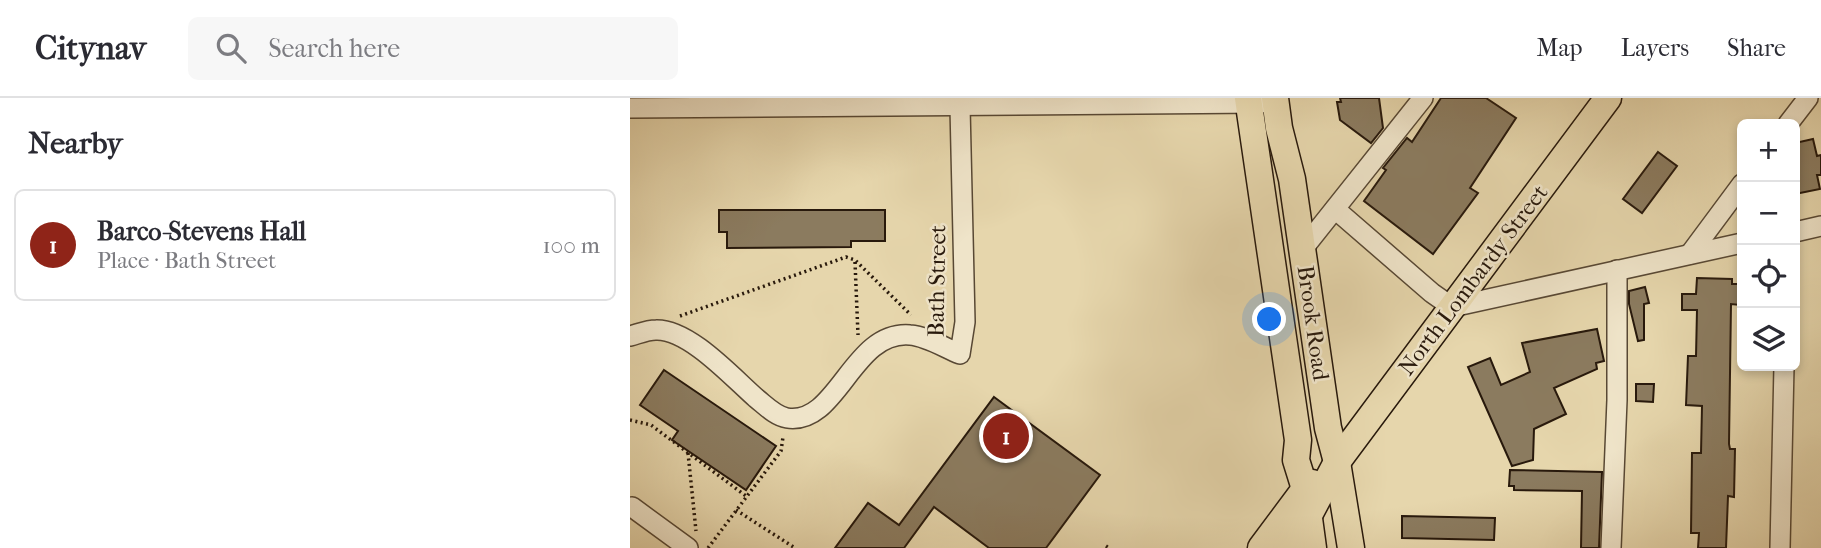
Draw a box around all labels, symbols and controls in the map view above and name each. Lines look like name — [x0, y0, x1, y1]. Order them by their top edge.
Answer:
search box — [188, 17, 678, 80]
text: Citynav — [35, 29, 146, 68]
icon: search — [212, 29, 250, 67]
text: Search here — [268, 33, 400, 64]
text: Map — [1537, 34, 1583, 62]
text: Layers — [1621, 34, 1689, 62]
text: Share — [1727, 34, 1786, 62]
map controls — [1737, 119, 1800, 371]
button: + — [1737, 119, 1800, 182]
text: Nearby — [28, 126, 123, 161]
street label: North Lombardy Street — [1393, 179, 1553, 381]
button: − — [1737, 182, 1800, 245]
text: Barco-Stevens Hall — [97, 216, 306, 247]
street label: Bath Street — [923, 225, 951, 337]
text: 1 — [49, 232, 57, 259]
text: 100 m — [542, 232, 600, 259]
button: locate — [1737, 245, 1800, 308]
text: Place · Bath Street — [97, 247, 276, 274]
street label: Brook Road — [1292, 264, 1334, 383]
your location — [1252, 302, 1286, 336]
button: layers — [1737, 308, 1800, 371]
pin: 1 — [983, 410, 1029, 462]

